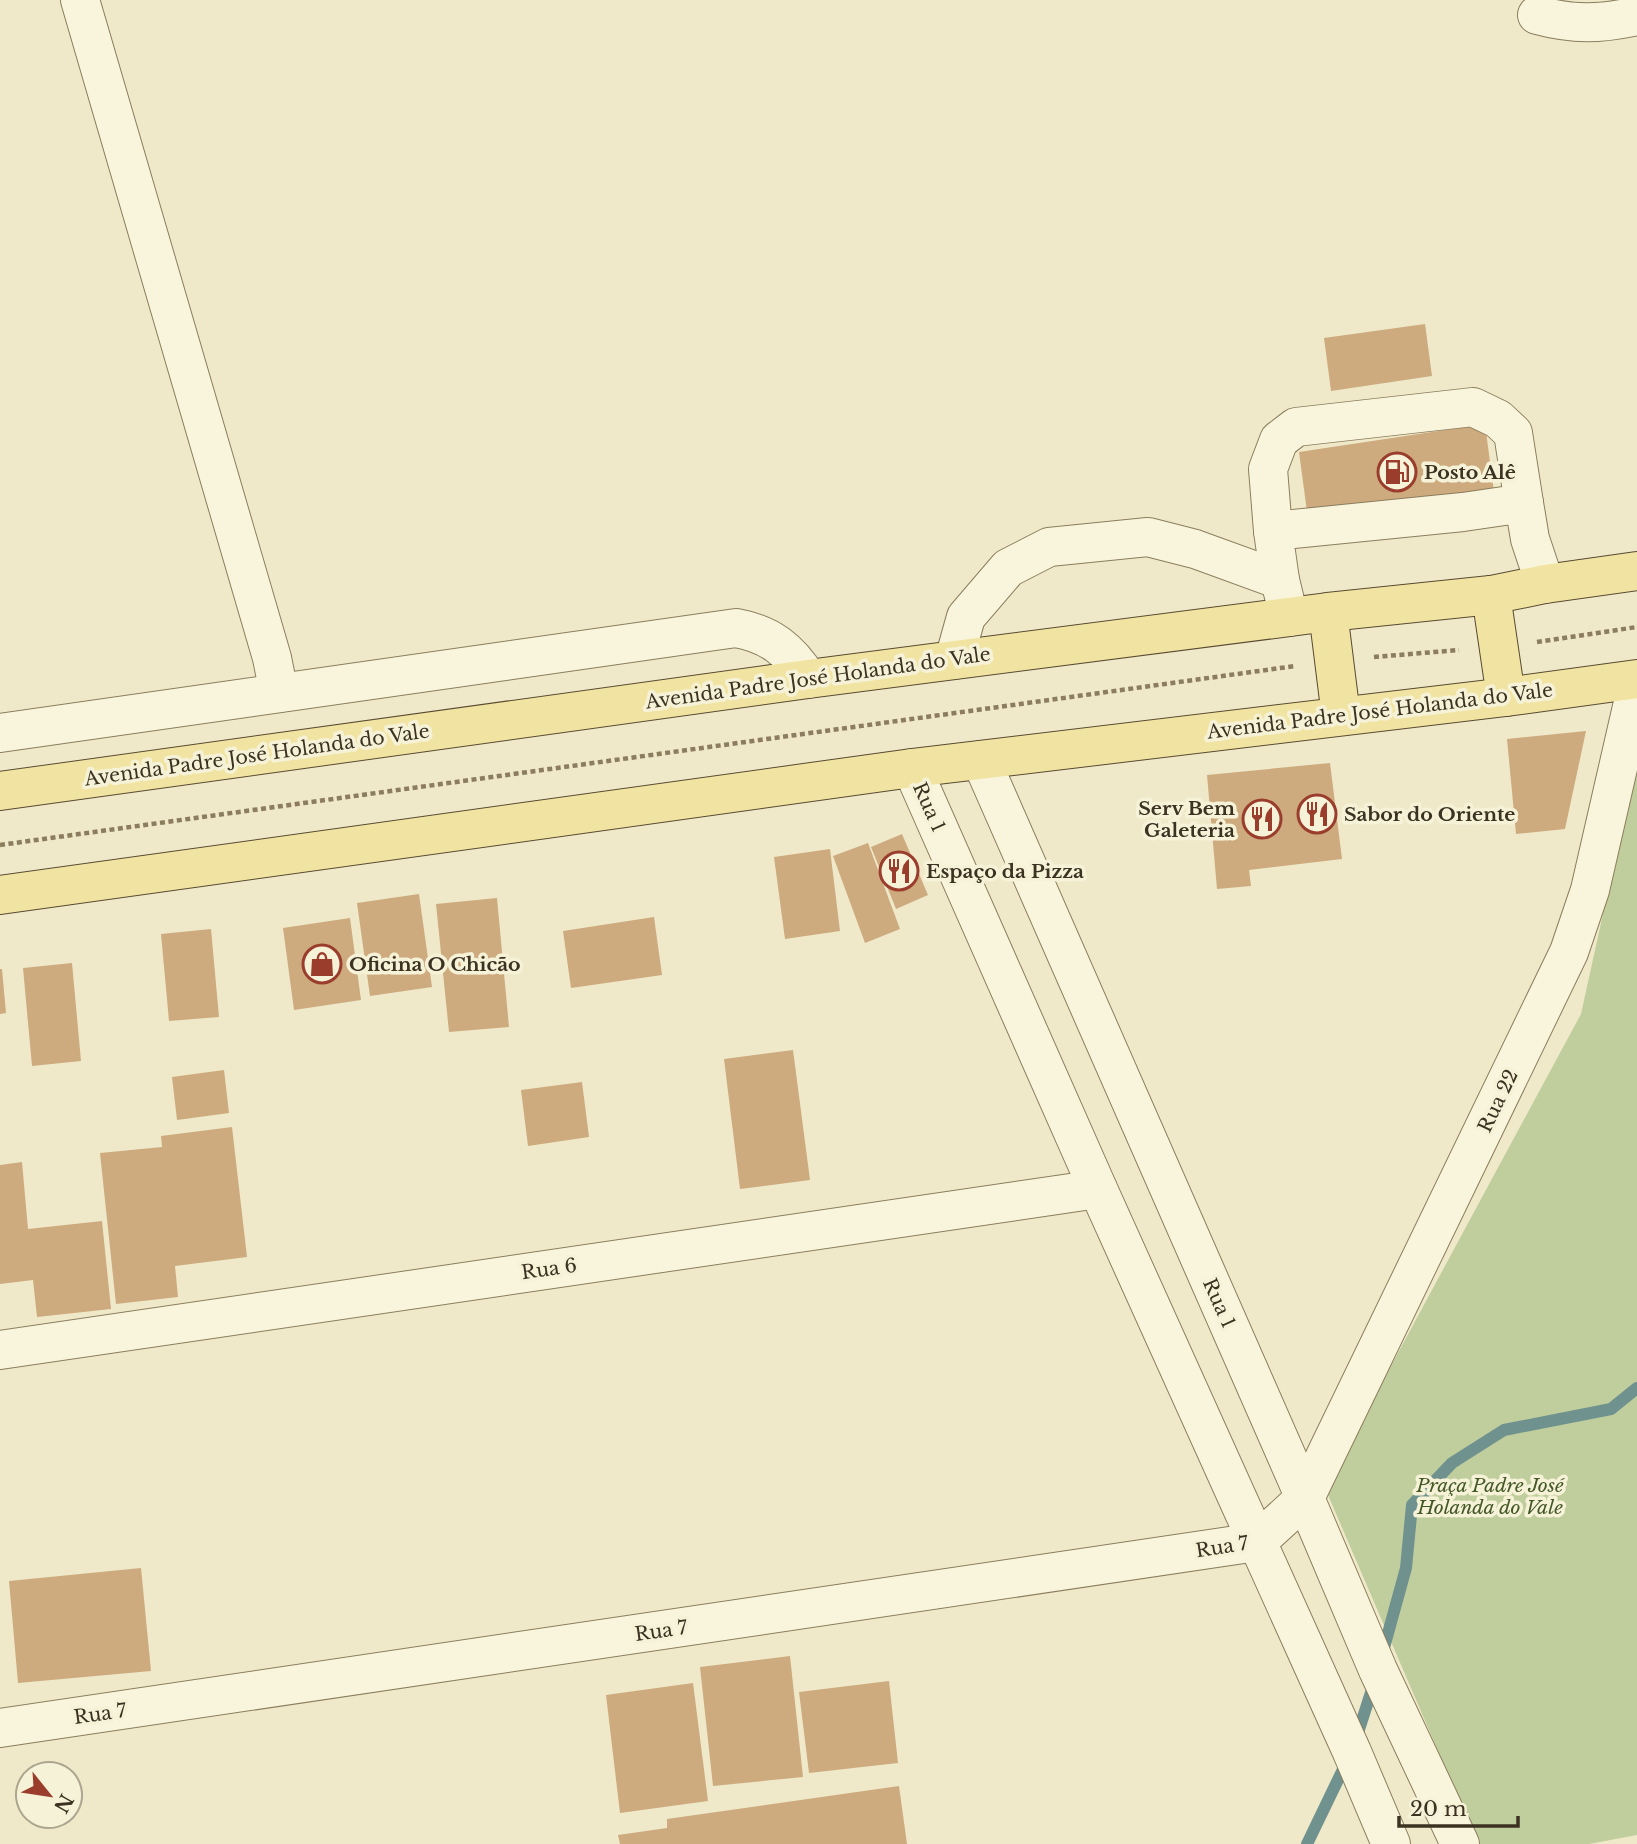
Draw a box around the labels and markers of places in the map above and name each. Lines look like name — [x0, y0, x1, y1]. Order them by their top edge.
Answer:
fuel station icon: Posto Alê — [1376, 451, 1418, 493]
place label: Posto Alê — [1424, 461, 1516, 484]
restaurant icon: Sabor do Oriente — [1296, 793, 1338, 835]
place label: Serv Bem Galeteria — [1138, 797, 1235, 842]
restaurant icon: Serv Bem Galeteria — [1241, 798, 1283, 840]
place label: Sabor do Oriente — [1344, 803, 1515, 826]
restaurant icon: Espaço da Pizza — [878, 850, 920, 892]
place label: Espaço da Pizza — [926, 860, 1084, 883]
shop icon: Oficina O Chicão — [301, 943, 343, 985]
place label: Oficina O Chicão — [349, 953, 521, 976]

